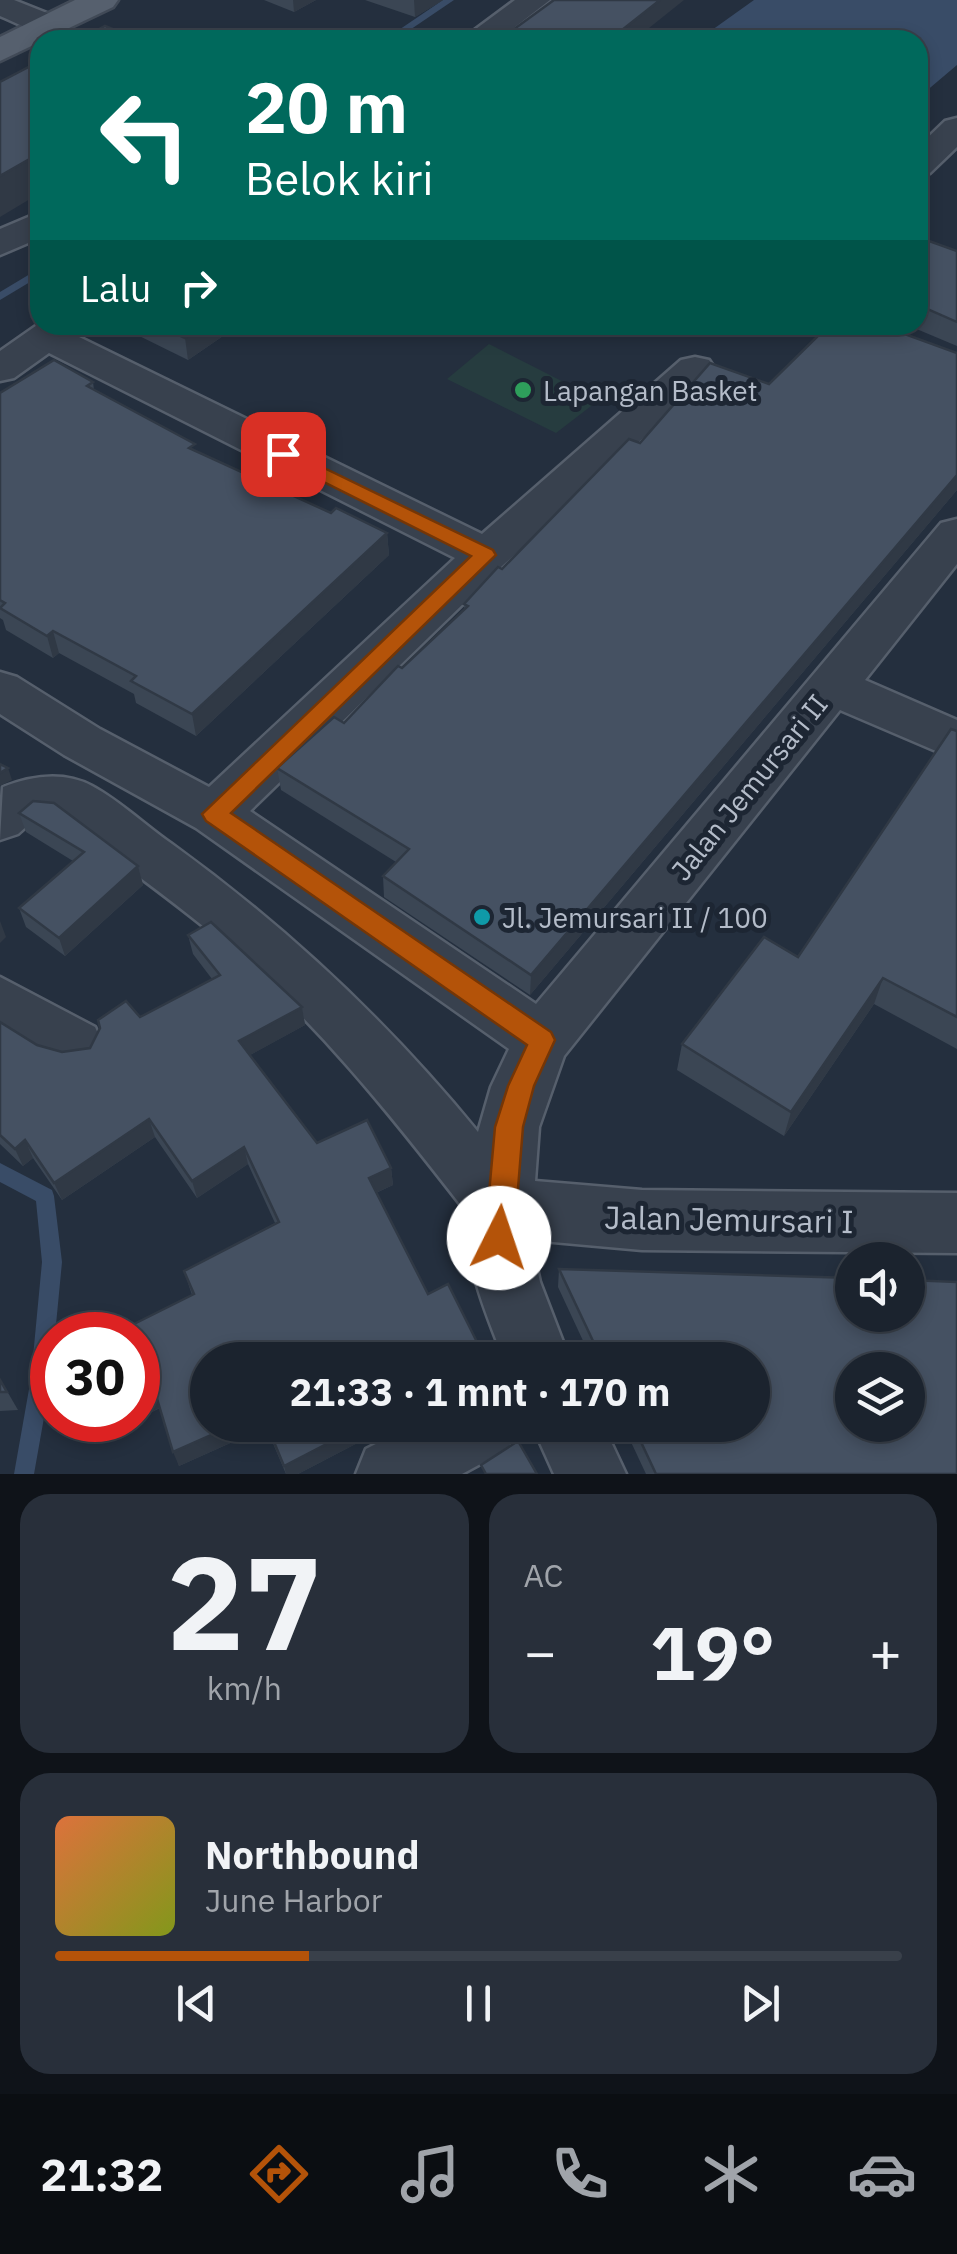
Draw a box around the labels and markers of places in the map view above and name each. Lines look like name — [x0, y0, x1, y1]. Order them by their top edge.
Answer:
place label: Lapangan Basket — [543, 372, 758, 409]
marker: Lapangan Basket — [512, 379, 534, 401]
pin — [241, 412, 326, 497]
place label: Jl. Jemursari II / 100 — [502, 899, 768, 936]
marker: Jl. Jemursari II / 100 — [471, 906, 493, 928]

